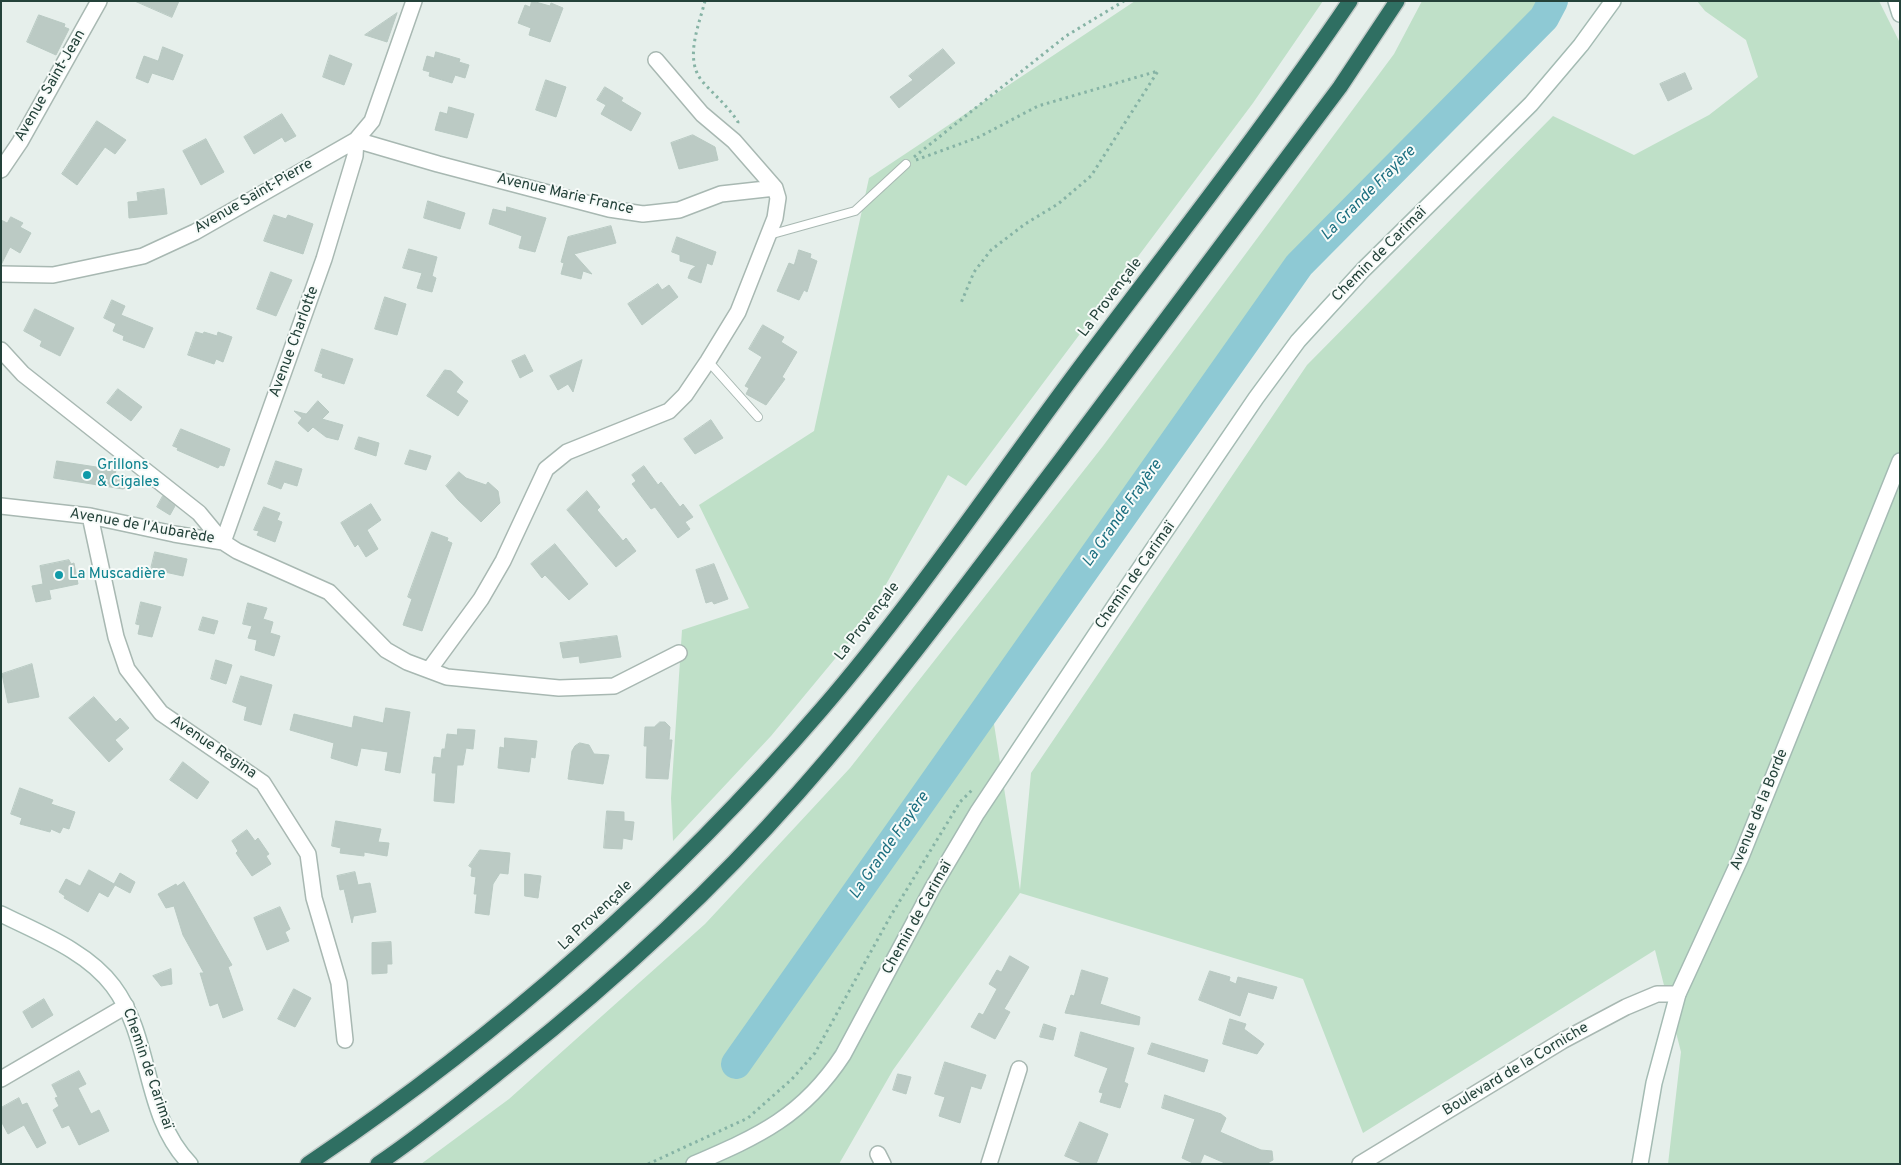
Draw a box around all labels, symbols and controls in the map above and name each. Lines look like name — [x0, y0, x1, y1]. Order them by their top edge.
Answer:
street label: Avenue Saint-Jean — [12, 27, 90, 145]
water label: La Grande Frayère — [1318, 143, 1420, 245]
street label: Avenue Saint-Pierre — [191, 156, 317, 238]
street label: Avenue Marie France — [495, 171, 635, 219]
street label: Chemin de Carimaï — [1329, 204, 1431, 306]
street label: La Provençale — [1075, 255, 1147, 341]
street label: Avenue Charlotte — [267, 284, 323, 400]
place label: Grillons & Cigales — [97, 457, 160, 492]
water label: La Grande Frayère — [1079, 457, 1167, 571]
marker: Grillons & Cigales — [81, 469, 93, 481]
street label: Avenue de l'Aubarède — [68, 505, 216, 549]
street label: Chemin de Carimaï — [1092, 519, 1180, 633]
place label: La Muscadière — [69, 566, 165, 584]
marker: La Muscadière — [53, 569, 65, 581]
street label: La Provençale — [832, 579, 904, 665]
street label: Avenue Regina — [166, 713, 260, 783]
street label: Avenue de la Borde — [1727, 747, 1793, 873]
water label: La Grande Frayère — [846, 789, 934, 903]
street label: Chemin de Carimaï — [879, 858, 957, 978]
street label: La Provençale — [555, 877, 637, 955]
street label: Chemin de Carimaï — [118, 1006, 176, 1132]
street label: Boulevard de la Corniche — [1440, 1019, 1592, 1121]

